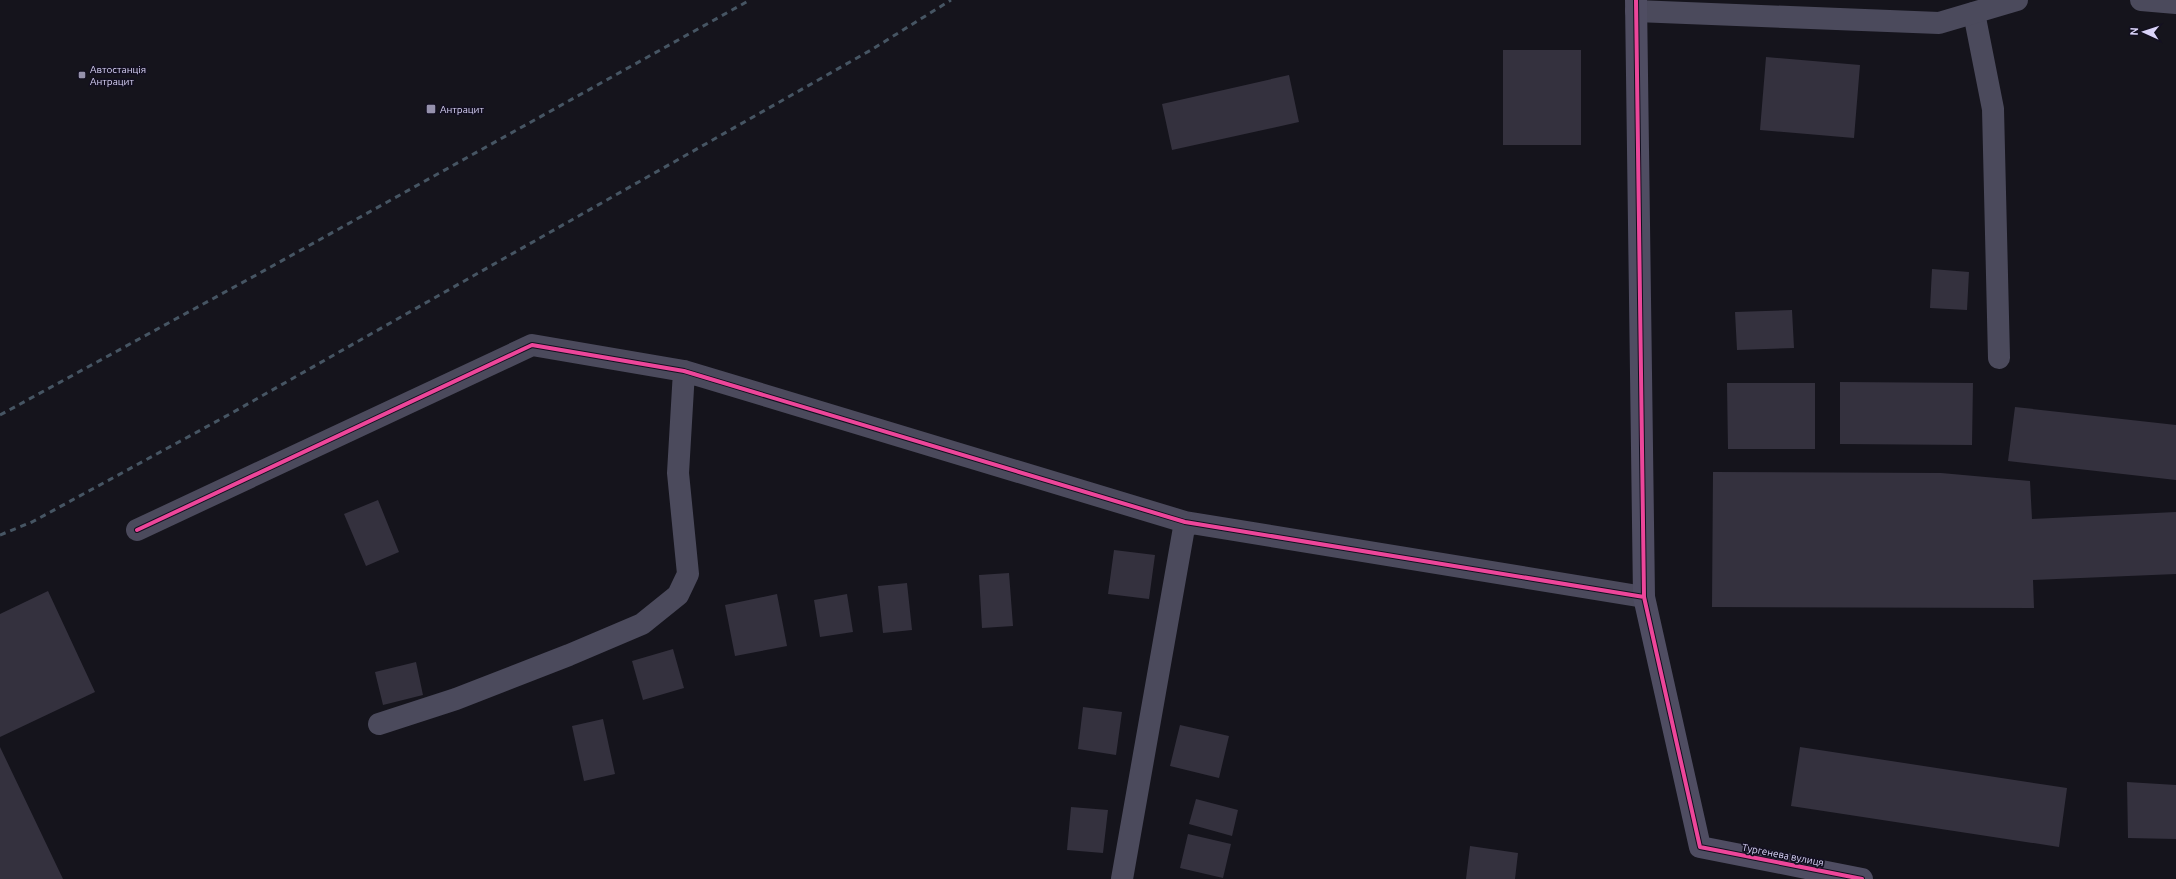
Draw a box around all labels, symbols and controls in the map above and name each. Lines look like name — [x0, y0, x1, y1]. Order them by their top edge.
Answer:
north arrow — [2124, 12, 2164, 52]
text: N — [2128, 27, 2140, 36]
place label: Автостанція Антрацит — [90, 64, 146, 87]
marker: Автостанція Антрацит — [77, 70, 87, 80]
marker: Антрацит — [425, 103, 437, 115]
place label: Антрацит — [440, 104, 485, 115]
street label: Тургенева вулиця — [1741, 842, 1825, 868]

